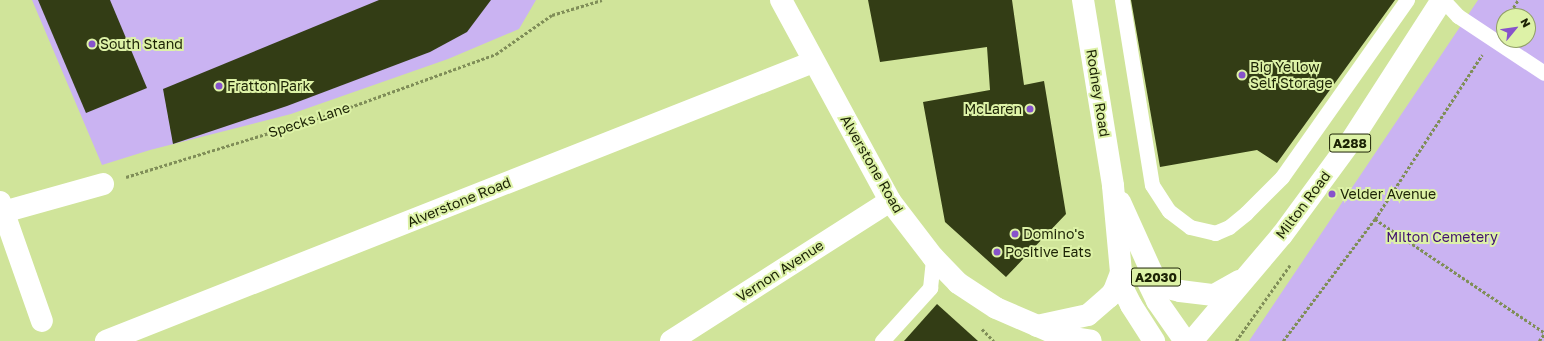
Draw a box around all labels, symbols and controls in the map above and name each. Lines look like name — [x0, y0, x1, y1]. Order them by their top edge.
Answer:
north arrow — [1496, 8, 1536, 48]
text: N — [1518, 16, 1534, 29]
place label: South Stand — [100, 36, 183, 52]
marker: South Stand — [87, 39, 97, 49]
street label: Rodney Road — [1083, 48, 1113, 138]
place label: Big Yellow Self Storage — [1250, 59, 1333, 92]
marker: Big Yellow Self Storage — [1237, 70, 1247, 80]
place label: Fratton Park — [227, 78, 310, 94]
marker: Fratton Park — [214, 81, 224, 91]
street label: Specks Lane — [266, 99, 352, 141]
place label: McLaren — [964, 101, 1022, 117]
marker: McLaren — [1025, 104, 1035, 114]
street label: Alverstone Road — [837, 112, 907, 216]
road number: A288 — [1329, 132, 1371, 154]
street label: Milton Road — [1272, 168, 1334, 242]
street label: Alverstone Road — [405, 174, 513, 230]
place label: Velder Avenue — [1340, 186, 1436, 202]
marker: Velder Avenue — [1327, 189, 1337, 199]
place label: Domino's — [1023, 226, 1085, 242]
marker: Domino's — [1010, 229, 1020, 239]
park label: Milton Cemetery — [1386, 229, 1498, 245]
street label: Vernon Avenue — [733, 237, 827, 305]
place label: Positive Eats — [1005, 244, 1091, 260]
marker: Positive Eats — [992, 247, 1002, 257]
road number: A2030 — [1131, 266, 1181, 288]

